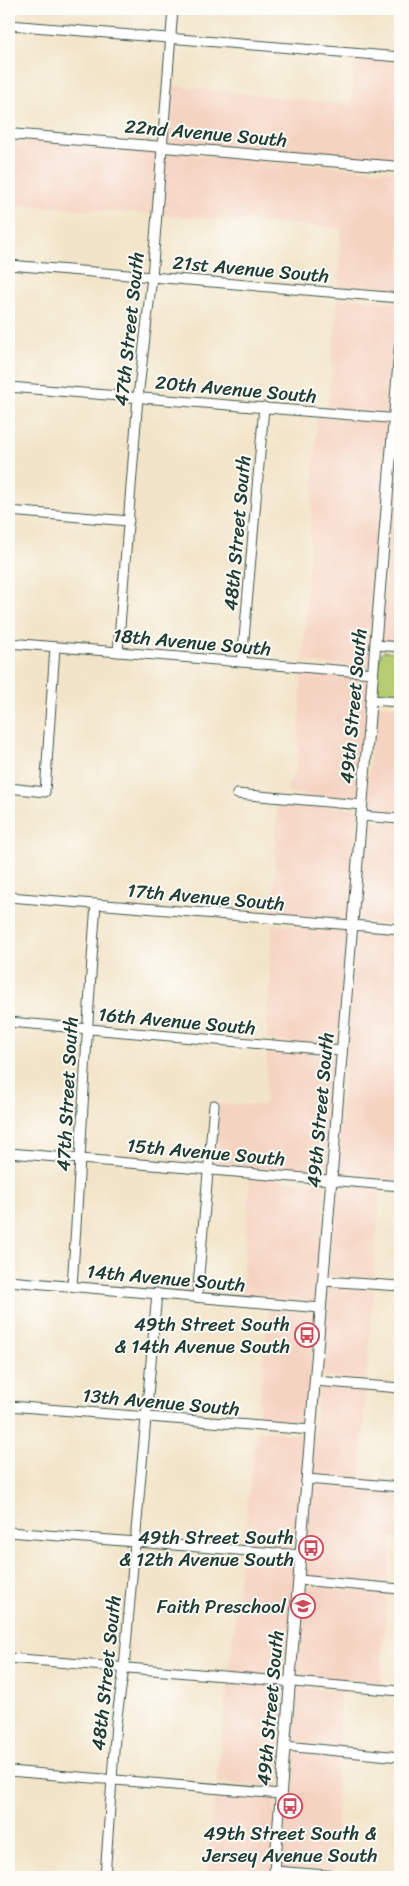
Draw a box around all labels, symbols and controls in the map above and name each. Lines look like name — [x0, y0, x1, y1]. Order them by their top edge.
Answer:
street label: 22nd Avenue South — [123, 109, 289, 157]
street label: 21st Avenue South — [172, 246, 331, 292]
street label: 47th Street South — [104, 250, 154, 408]
street label: 20th Avenue South — [154, 366, 318, 412]
street label: 48th Street South — [214, 454, 260, 612]
street label: 18th Avenue South — [112, 619, 272, 665]
street label: 49th Street South — [330, 627, 376, 785]
street label: 17th Avenue South — [126, 874, 286, 920]
street label: 16th Avenue South — [97, 998, 257, 1044]
street label: 47th Street South — [46, 1016, 88, 1172]
street label: 49th Street South — [297, 1031, 343, 1189]
street label: 15th Avenue South — [126, 1129, 286, 1175]
street label: 14th Avenue South — [85, 1255, 247, 1301]
place label: 49th Street South & 14th Avenue South — [114, 1308, 290, 1363]
bus stop icon: 49th Street South & 14th Avenue South — [294, 1322, 320, 1348]
street label: 13th Avenue South — [81, 1379, 241, 1425]
place label: 49th Street South & 12th Avenue South — [119, 1521, 294, 1576]
bus stop icon: 49th Street South & 12th Avenue South — [298, 1535, 324, 1561]
place label: Faith Preschool — [157, 1590, 287, 1623]
school or university icon: Faith Preschool — [290, 1593, 316, 1619]
street label: 48th Street South — [81, 1594, 131, 1752]
street label: 49th Street South — [247, 1629, 293, 1787]
bus stop icon: 49th Street South & Jersey Avenue South — [277, 1793, 303, 1819]
place label: 49th Street South & Jersey Avenue South — [201, 1817, 378, 1872]

